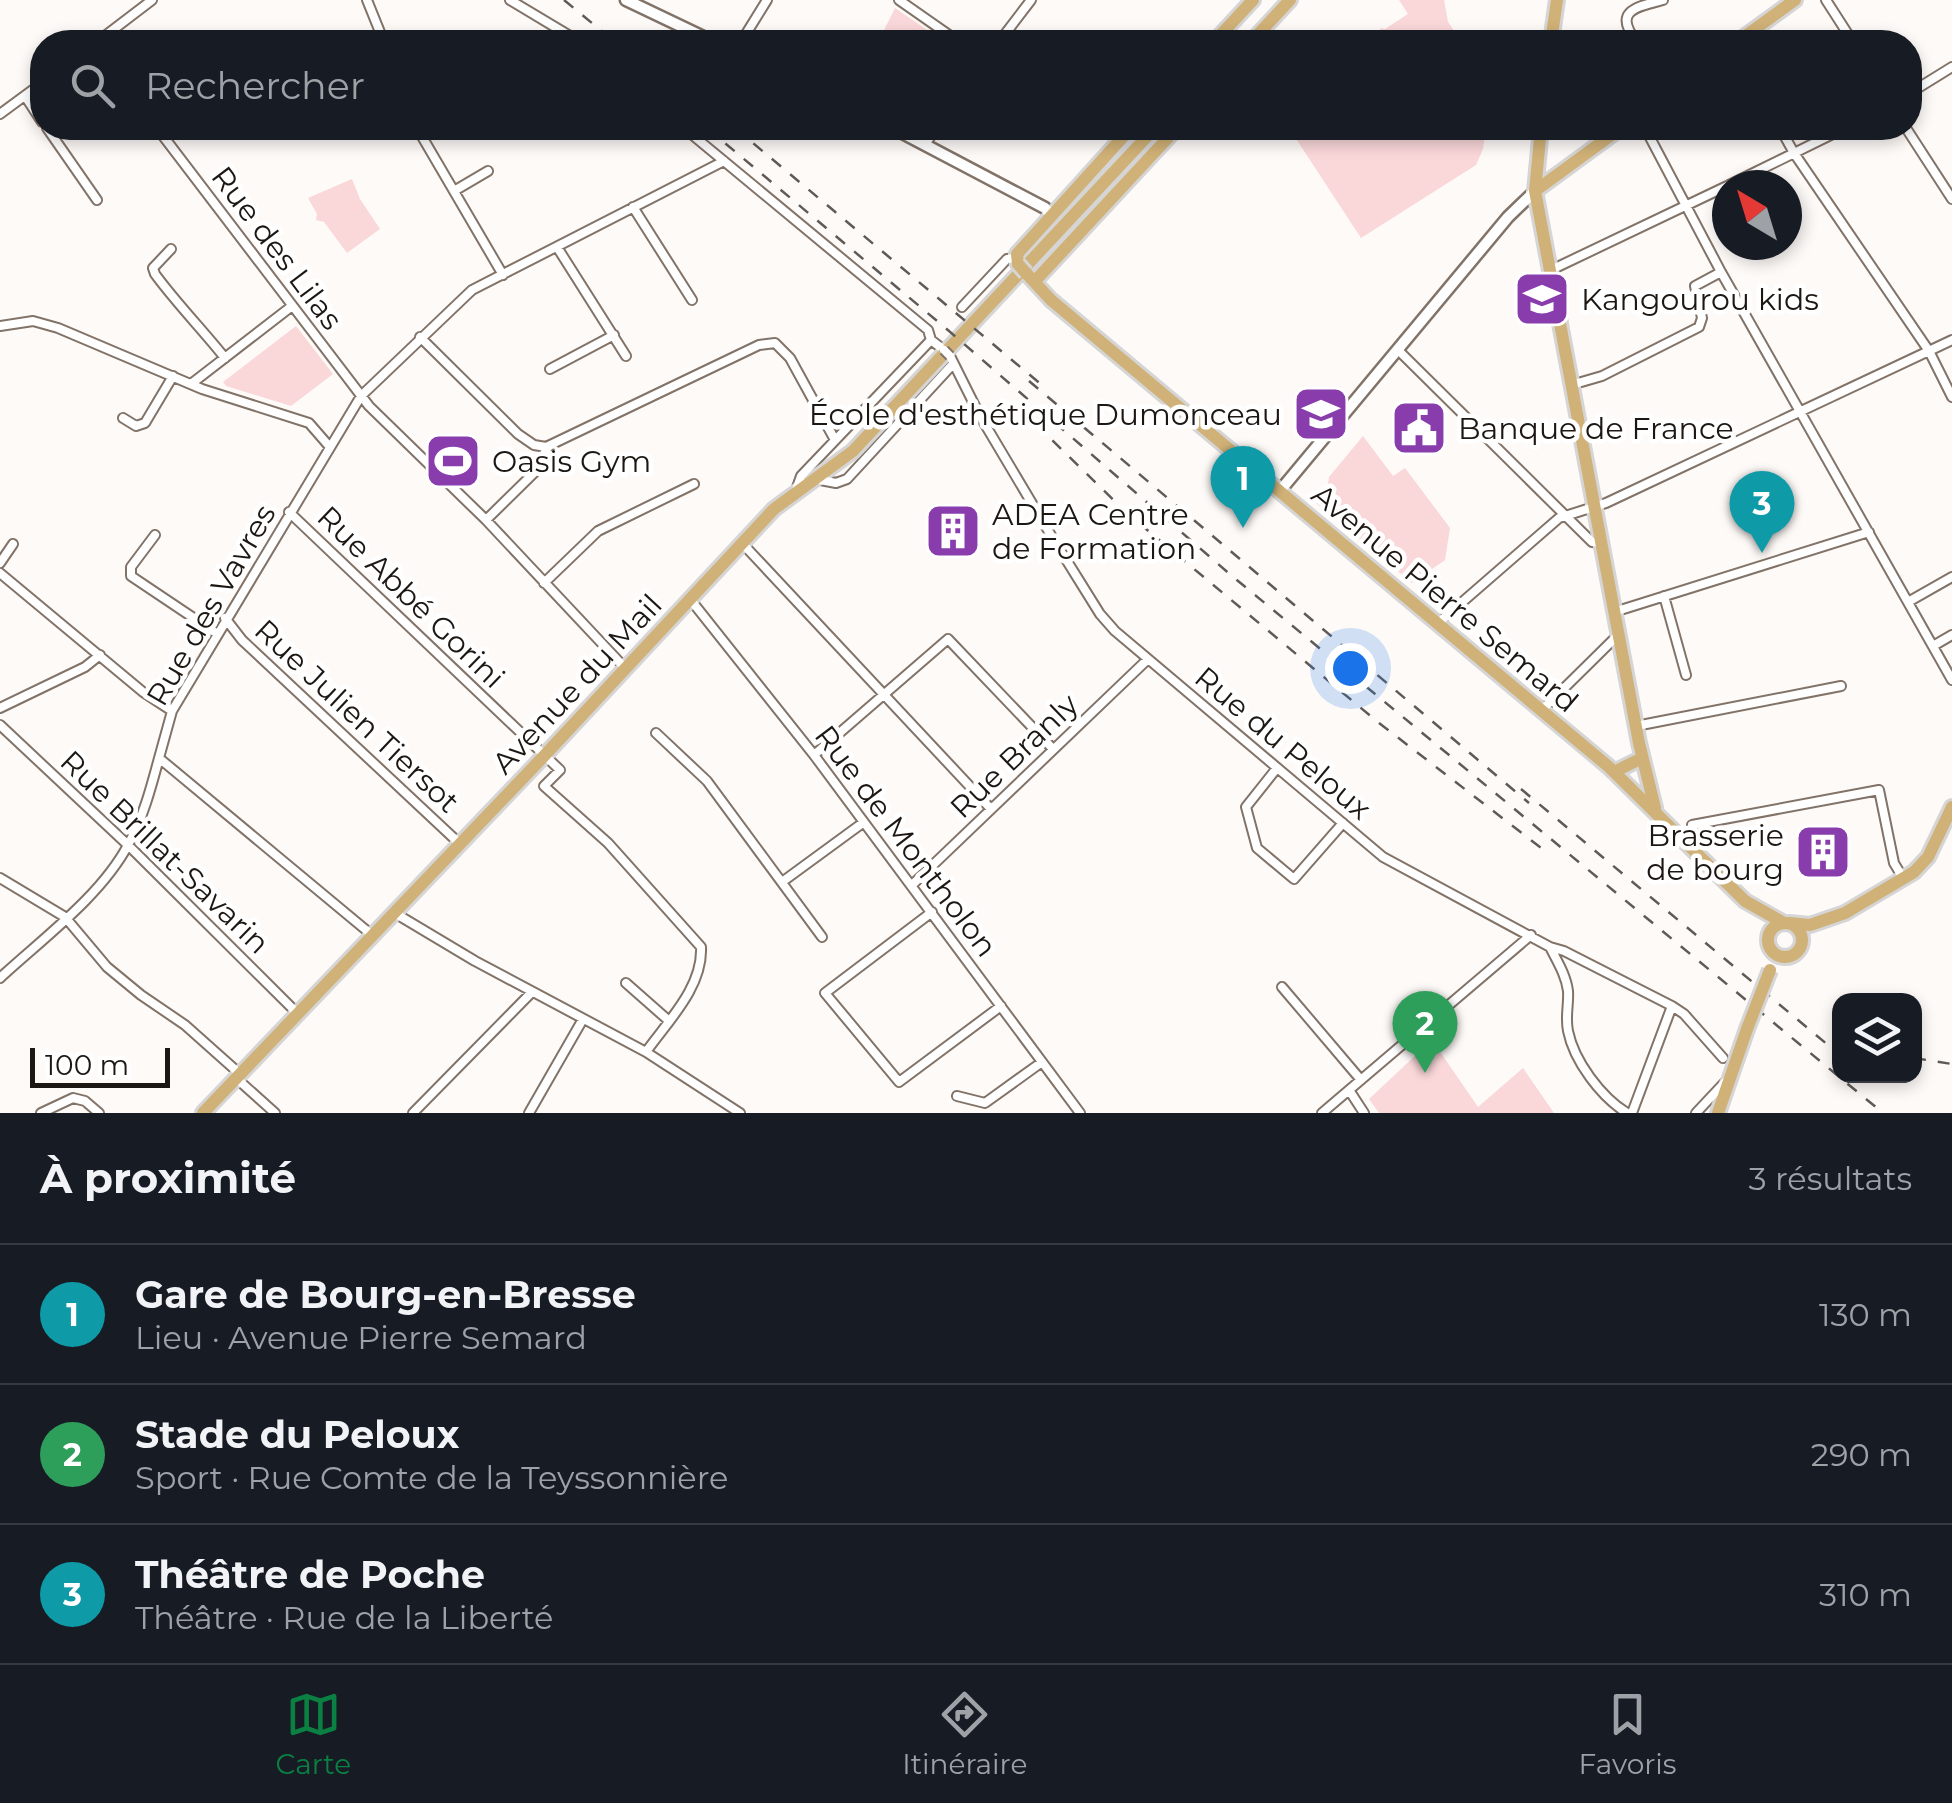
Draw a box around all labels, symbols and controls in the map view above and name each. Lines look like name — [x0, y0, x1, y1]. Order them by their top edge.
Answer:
search box — [30, 30, 1922, 140]
icon: search — [65, 58, 120, 113]
text: Rechercher — [145, 62, 365, 109]
street label: Rue des Lilas — [204, 159, 350, 337]
north arrow — [1712, 170, 1802, 260]
school or university icon: Kangourou kids — [1512, 269, 1572, 329]
place label: Kangourou kids — [1581, 281, 1819, 318]
school or university icon: École d'esthétique Dumonceau — [1291, 384, 1351, 444]
place label: École d'esthétique Dumonceau — [809, 396, 1282, 433]
public building icon: Banque de France — [1389, 398, 1449, 458]
place label: Banque de France — [1458, 410, 1734, 447]
sports icon: Oasis Gym — [423, 431, 483, 491]
place label: Oasis Gym — [492, 443, 651, 480]
pin: 1 — [1210, 446, 1276, 528]
pin: 3 — [1730, 470, 1794, 553]
street label: Avenue Pierre Semard — [1304, 476, 1586, 720]
place label: ADEA Centre de Formation — [992, 496, 1196, 567]
street label: Rue des Vavres — [138, 498, 284, 712]
street label: Rue Abbé Gorini — [310, 498, 512, 696]
building icon: ADEA Centre de Formation — [923, 501, 983, 561]
street label: Avenue du Mail — [484, 587, 670, 781]
street label: Rue Julien Tiersot — [247, 612, 467, 820]
your location — [1325, 643, 1376, 694]
street label: Rue du Peloux — [1187, 659, 1379, 827]
street label: Rue Branly — [942, 685, 1086, 826]
street label: Rue de Montholon — [807, 718, 1005, 964]
street label: Rue Brillat-Savarin — [53, 743, 277, 961]
place label: Brasserie de bourg — [1646, 817, 1784, 888]
building icon: Brasserie de bourg — [1793, 822, 1853, 882]
pin: 2 — [1392, 990, 1458, 1073]
map controls — [1832, 993, 1922, 1083]
button: layers — [1832, 993, 1922, 1083]
scale bar — [30, 1043, 170, 1088]
text: 100 m — [45, 1048, 129, 1082]
text: À proximité — [40, 1152, 296, 1204]
text: 3 résultats — [1749, 1159, 1912, 1198]
text: Gare de Bourg-en-Bresse — [135, 1271, 636, 1318]
text: 1 — [66, 1295, 79, 1334]
text: 130 m — [1819, 1295, 1912, 1334]
text: Lieu · Avenue Pierre Semard — [135, 1318, 587, 1357]
text: Stade du Peloux — [135, 1411, 459, 1458]
text: 2 — [63, 1435, 82, 1474]
text: 290 m — [1811, 1435, 1912, 1474]
text: Sport · Rue Comte de la Teyssonnière — [135, 1458, 728, 1497]
text: Théâtre de Poche — [135, 1551, 485, 1598]
text: 3 — [63, 1575, 82, 1614]
text: 310 m — [1819, 1575, 1912, 1614]
text: Théâtre · Rue de la Liberté — [135, 1598, 553, 1637]
tab: Carte — [276, 1687, 351, 1781]
tab: Itinéraire — [902, 1687, 1027, 1781]
tab: Favoris — [1579, 1687, 1676, 1781]

